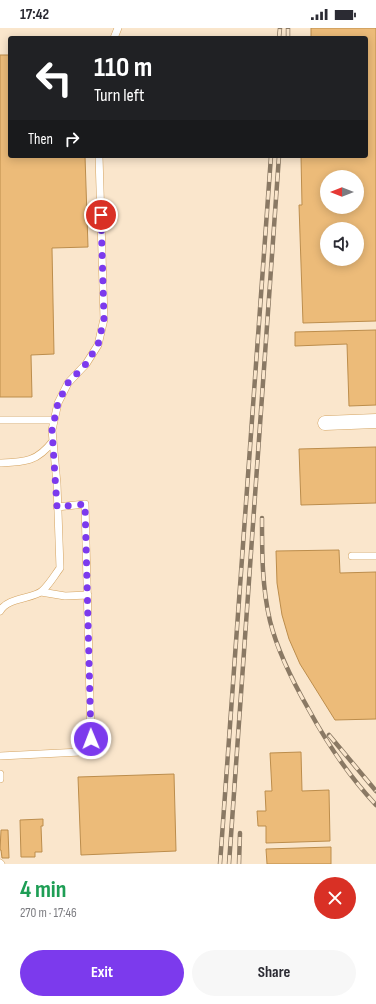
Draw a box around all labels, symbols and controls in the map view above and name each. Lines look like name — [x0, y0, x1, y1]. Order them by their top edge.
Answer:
text: 17:42 — [20, 5, 49, 24]
text: 110 m — [94, 51, 152, 84]
icon: left — [28, 52, 80, 104]
text: Turn left — [94, 85, 145, 106]
icon: right — [61, 128, 83, 150]
text: Then — [28, 130, 53, 149]
north arrow — [320, 170, 364, 214]
map controls — [320, 170, 364, 266]
pin — [84, 198, 118, 232]
icon: arrive — [90, 204, 112, 226]
button: sound — [320, 222, 364, 266]
position arrow — [70, 718, 112, 760]
text: 4 min — [20, 875, 66, 904]
button: close — [314, 877, 356, 919]
text: 270 m · 17:46 — [20, 905, 77, 921]
button: Exit — [20, 950, 184, 996]
button: Share — [192, 950, 356, 996]

